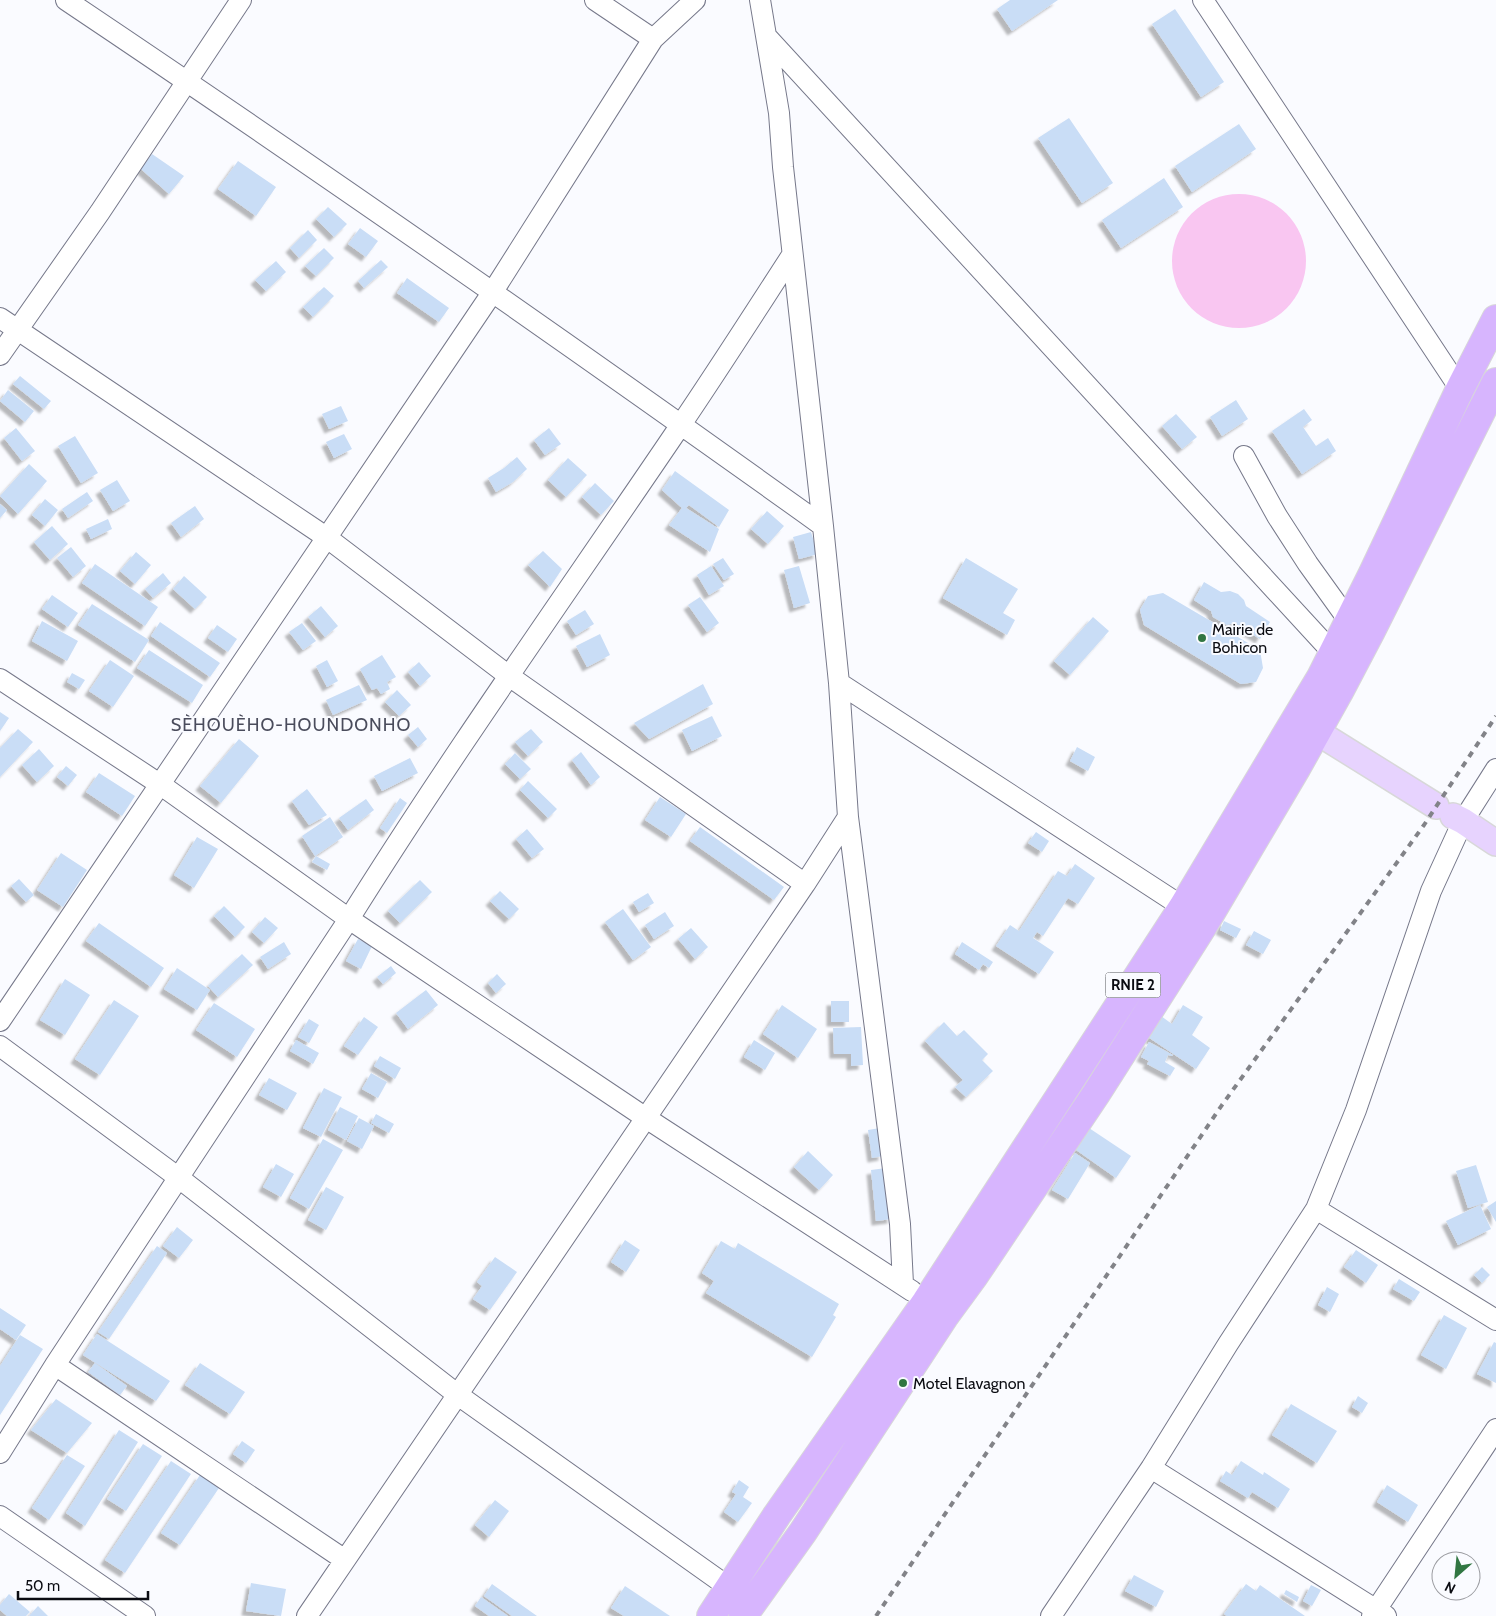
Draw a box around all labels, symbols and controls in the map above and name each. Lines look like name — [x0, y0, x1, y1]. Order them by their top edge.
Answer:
place label: Mairie de Bohicon — [1212, 620, 1273, 657]
marker: Mairie de Bohicon — [1196, 632, 1208, 644]
district label: SÈHOUÈHO-HOUNDONHO — [171, 714, 411, 736]
road number: RNIE 2 — [1106, 972, 1160, 998]
place label: Motel Elavagnon — [913, 1374, 1026, 1393]
marker: Motel Elavagnon — [897, 1377, 909, 1389]
north arrow — [1431, 1551, 1481, 1601]
scale bar — [18, 1568, 148, 1600]
text: 50 m — [25, 1577, 60, 1595]
text: N — [1442, 1577, 1459, 1598]

